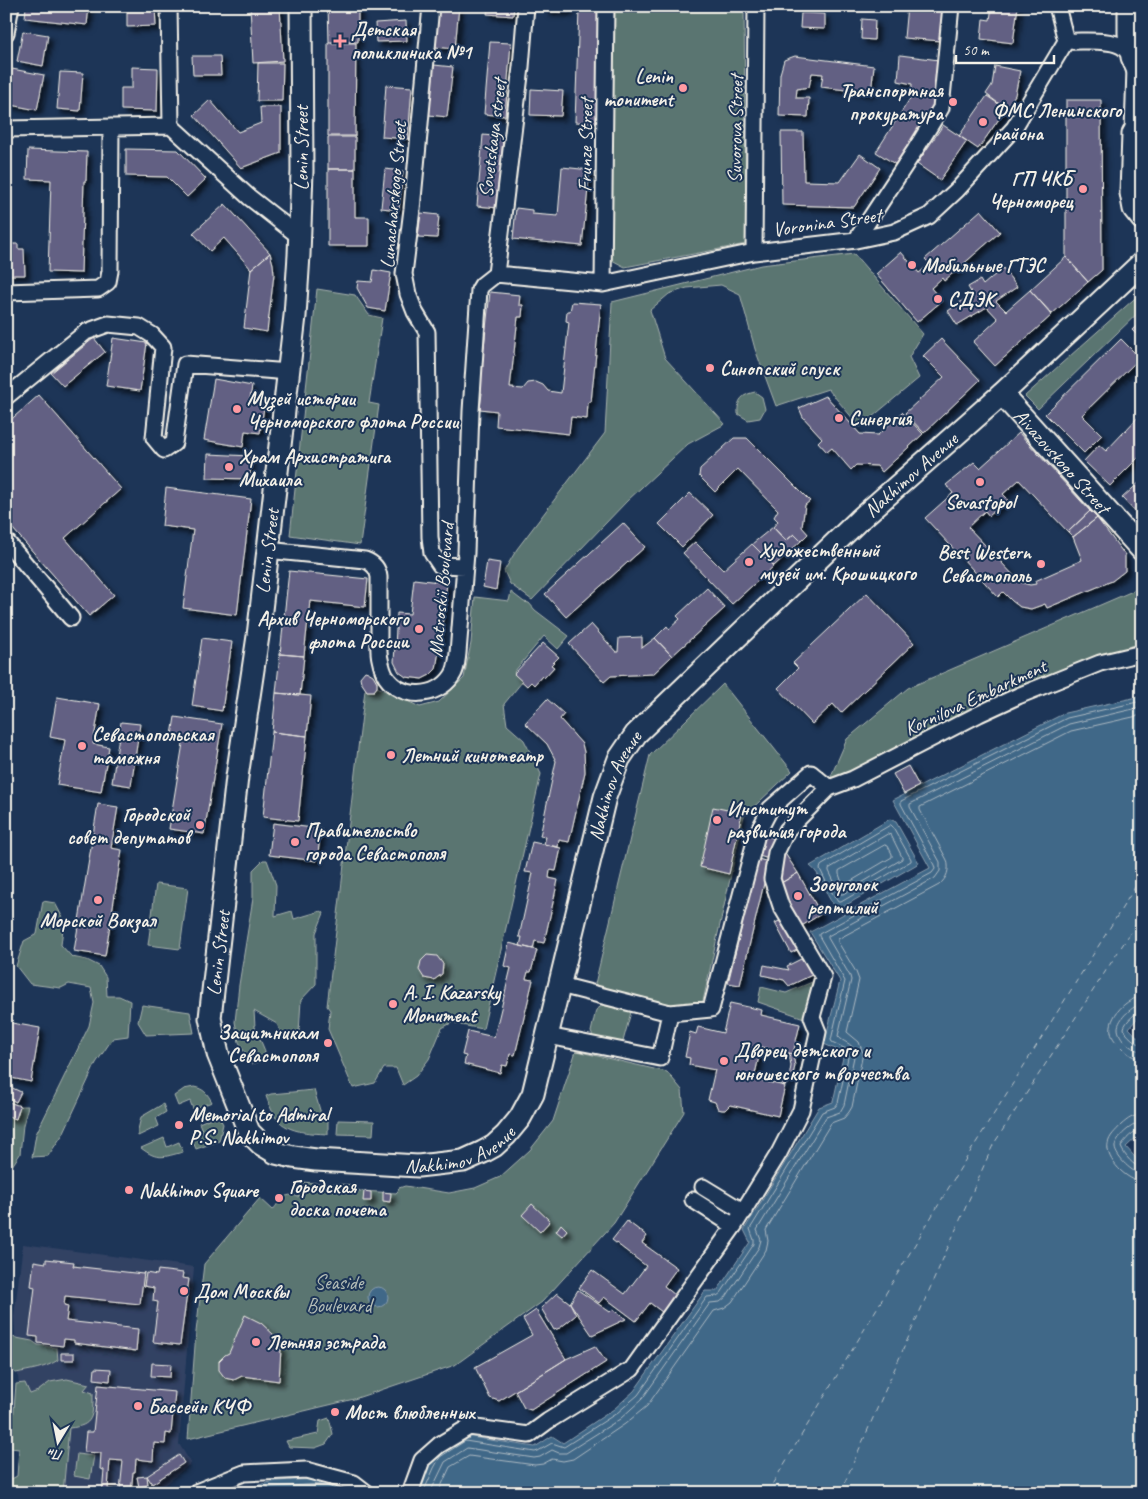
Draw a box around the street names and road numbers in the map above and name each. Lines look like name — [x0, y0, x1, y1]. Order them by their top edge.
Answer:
street label: Suvorova Street — [722, 71, 749, 183]
street label: Sovetskaya street — [473, 74, 513, 199]
street label: Frunze Street — [572, 95, 599, 192]
street label: Lenin Street — [289, 103, 314, 190]
street label: Lunacharskogo Street — [375, 118, 413, 269]
street label: Voronina Street — [771, 202, 886, 242]
street label: Aivazovskogo Street — [1008, 404, 1118, 521]
street label: Nakhimov Avenue — [859, 426, 964, 523]
street label: Lenin Street — [250, 505, 285, 595]
street label: Matroskii Boulevard — [423, 519, 460, 658]
street label: Kornilova Embarkment — [900, 653, 1052, 741]
street label: Nakhimov Avenue — [583, 725, 648, 844]
street label: Lenin Street — [201, 907, 236, 997]
street label: Nakhimov Avenue — [404, 1120, 522, 1179]

